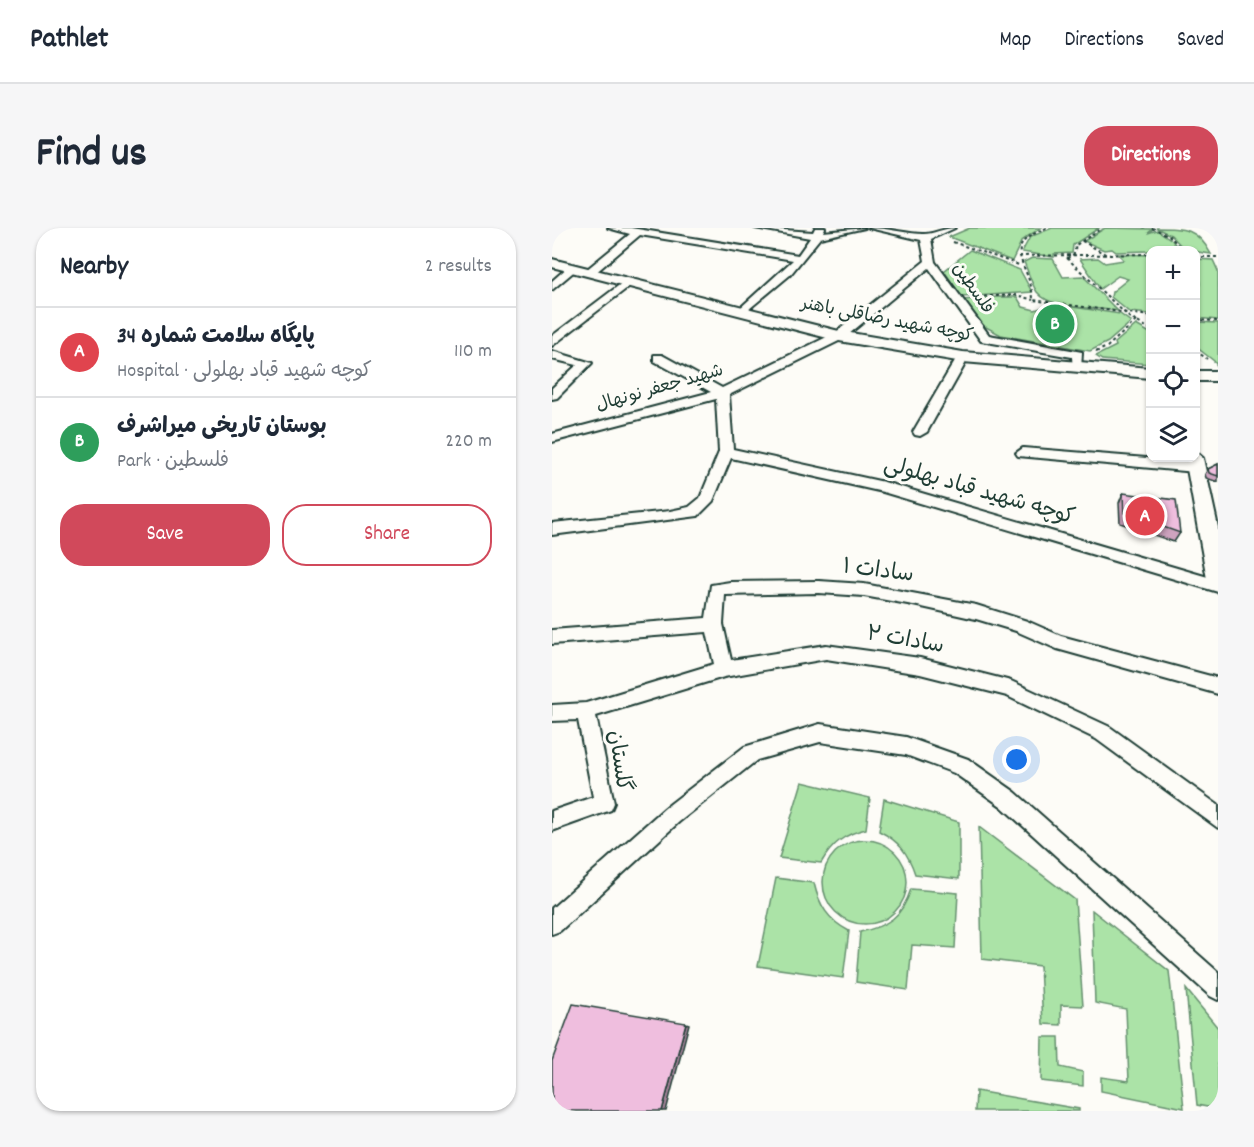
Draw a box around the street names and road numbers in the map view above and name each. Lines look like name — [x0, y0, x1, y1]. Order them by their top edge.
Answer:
street label: فلسطین — [945, 258, 999, 320]
street label: کوچه شهید رضاقلی باهنر — [797, 292, 975, 350]
street label: شهید جعفر نونهال — [593, 359, 727, 419]
street label: کوچه شهید قباد بهلولی — [880, 450, 1078, 534]
street label: سادات ۱ — [841, 552, 915, 592]
street label: سادات ۲ — [864, 619, 946, 663]
street label: گلستان — [598, 728, 638, 794]

